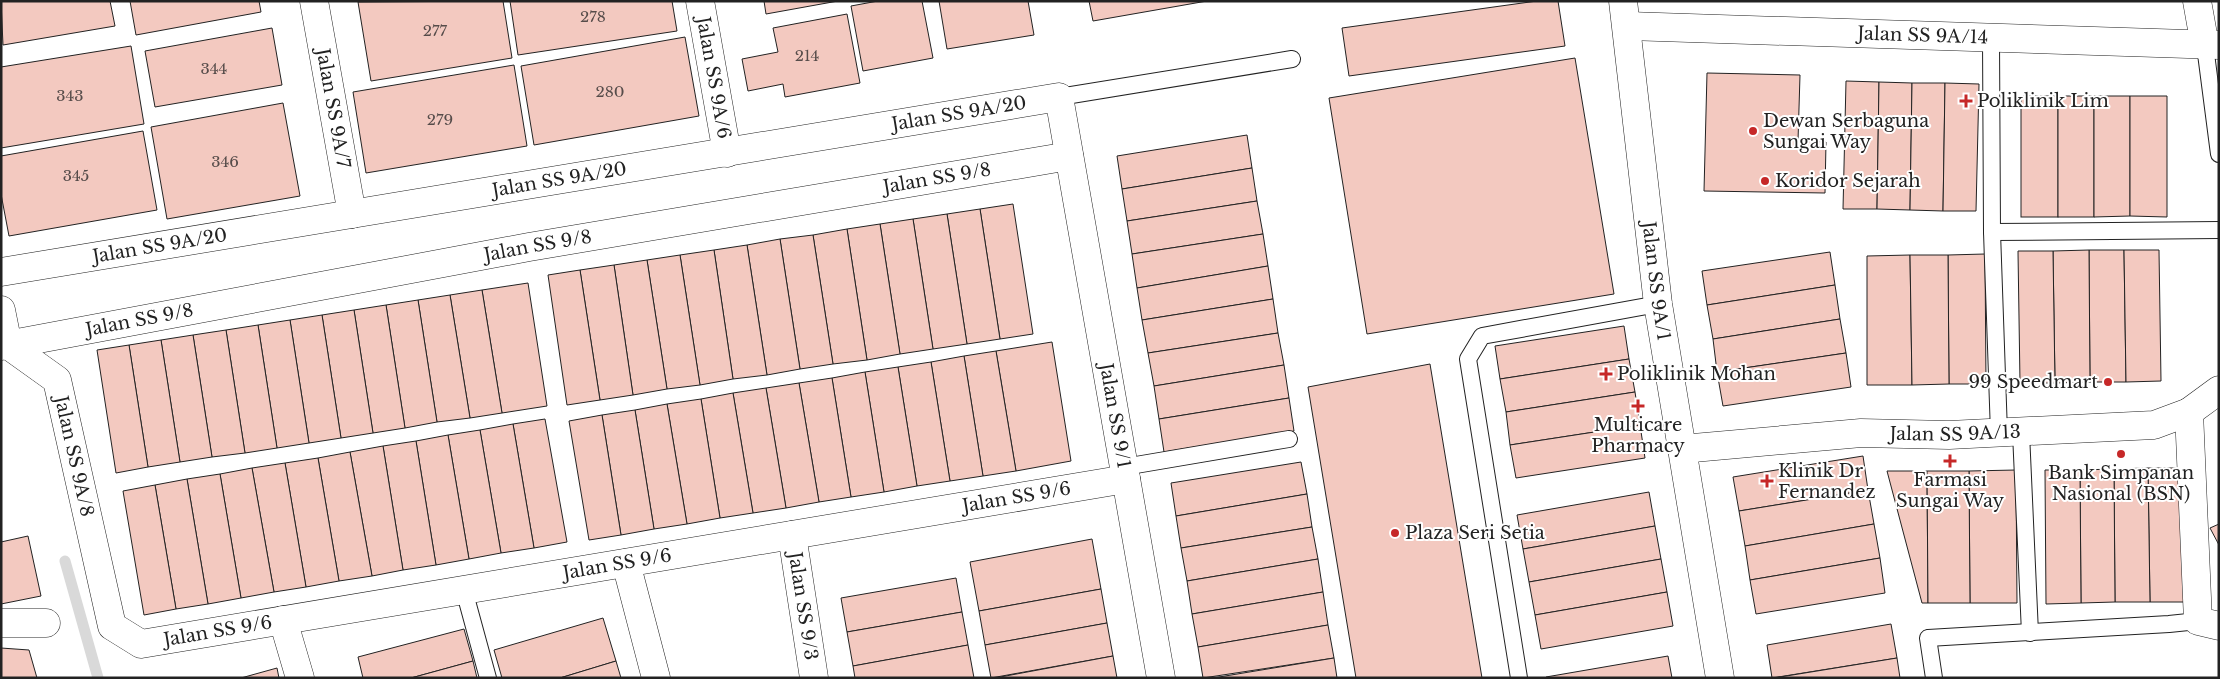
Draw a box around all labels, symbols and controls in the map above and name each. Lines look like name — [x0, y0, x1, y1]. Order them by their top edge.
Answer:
house number: 278 — [580, 7, 606, 26]
street label: Jalan SS 9A/6 — [692, 13, 735, 141]
house number: 277 — [423, 21, 448, 40]
street label: Jalan SS 9A/14 — [1855, 22, 1989, 49]
street label: Jalan SS 9A/7 — [311, 45, 355, 171]
house number: 214 — [795, 46, 819, 65]
house number: 344 — [201, 59, 227, 78]
house number: 280 — [595, 82, 625, 101]
house number: 343 — [56, 86, 84, 105]
place label: Poliklinik Lim — [1977, 90, 2109, 112]
street label: Jalan SS 9A/20 — [888, 92, 1028, 136]
marker: Poliklinik Lim — [1959, 94, 1973, 108]
house number: 279 — [427, 110, 453, 129]
place label: Dewan Serbaguna Sungai Way — [1763, 110, 1929, 153]
marker: Dewan Serbaguna Sungai Way — [1747, 125, 1759, 137]
house number: 346 — [211, 152, 239, 171]
street label: Jalan SS 9A/20 — [489, 158, 628, 202]
street label: Jalan SS 9/8 — [879, 158, 993, 198]
house number: 345 — [63, 166, 89, 185]
place label: Koridor Sejarah — [1775, 170, 1921, 192]
marker: Koridor Sejarah — [1759, 175, 1771, 187]
street label: Jalan SS 9A/1 — [1637, 218, 1675, 342]
street label: Jalan SS 9A/20 — [89, 224, 229, 268]
street label: Jalan SS 9/8 — [480, 226, 593, 267]
street label: Jalan SS 9/8 — [82, 299, 195, 341]
street label: Jalan SS 9/1 — [1095, 360, 1135, 470]
place label: Poliklinik Mohan — [1617, 363, 1776, 385]
marker: Poliklinik Mohan — [1599, 367, 1613, 381]
place label: 99 Speedmart — [1968, 371, 2098, 393]
marker: 99 Speedmart — [2102, 376, 2114, 388]
street label: Jalan SS 9A/8 — [49, 392, 98, 519]
marker: Multicare Pharmacy — [1632, 400, 1644, 412]
place label: Multicare Pharmacy — [1591, 414, 1685, 457]
street label: Jalan SS 9A/13 — [1887, 421, 2021, 446]
marker: Bank Simpanan Nasional (BSN) — [2115, 448, 2127, 460]
marker: Farmasi Sungai Way — [1944, 455, 1956, 467]
place label: Klinik Dr Fernandez — [1778, 460, 1876, 503]
place label: Bank Simpanan Nasional (BSN) — [2048, 462, 2194, 505]
place label: Farmasi Sungai Way — [1896, 469, 2005, 512]
marker: Klinik Dr Fernandez — [1760, 474, 1774, 488]
street label: Jalan SS 9/6 — [959, 477, 1073, 518]
place label: Plaza Seri Setia — [1405, 522, 1545, 544]
marker: Plaza Seri Setia — [1389, 527, 1401, 539]
street label: Jalan SS 9/6 — [559, 544, 673, 584]
street label: Jalan SS 9/3 — [783, 549, 822, 662]
street label: Jalan SS 9/6 — [160, 611, 274, 651]

